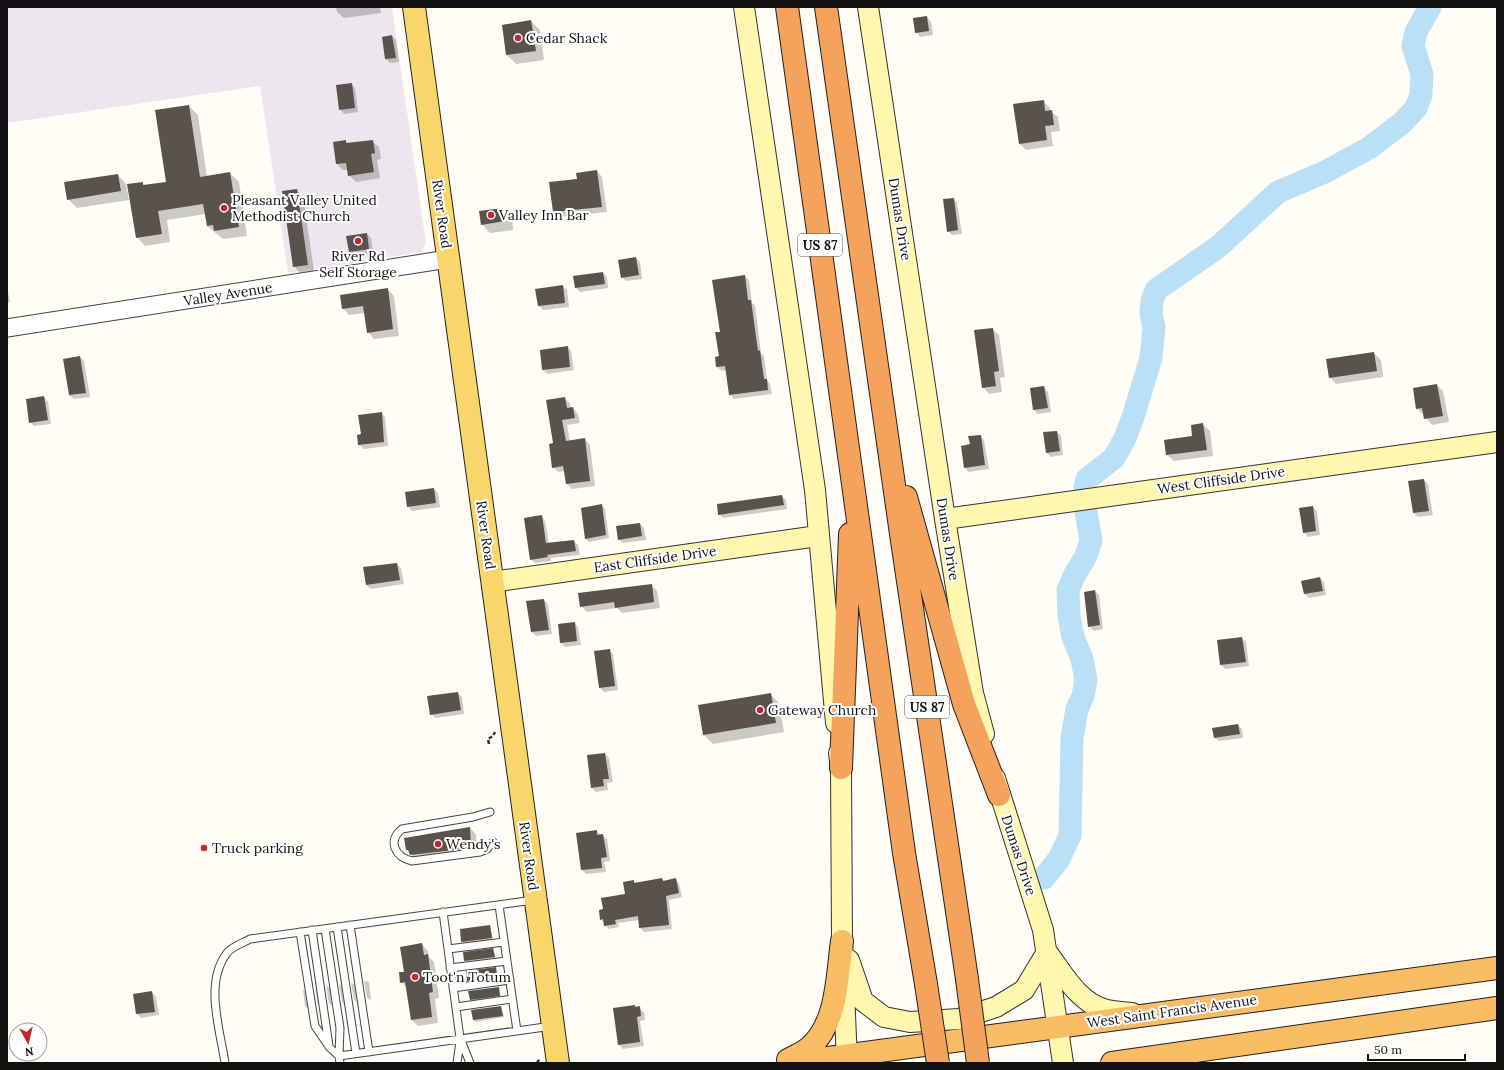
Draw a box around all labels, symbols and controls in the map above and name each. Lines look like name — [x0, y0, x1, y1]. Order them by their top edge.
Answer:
place label: Cedar Shack — [526, 29, 608, 47]
marker: Cedar Shack — [513, 33, 523, 43]
street label: Dumas Drive — [885, 176, 915, 262]
street label: River Road — [428, 178, 456, 250]
place label: Pleasant Valley United Methodist Church — [232, 191, 377, 225]
marker: Pleasant Valley United Methodist Church — [219, 203, 229, 213]
place label: Valley Inn Bar — [498, 206, 589, 224]
marker: Valley Inn Bar — [486, 210, 496, 220]
road number: US 87 — [798, 234, 842, 256]
marker: River Rd Self Storage — [353, 236, 363, 246]
place label: River Rd Self Storage — [319, 247, 397, 281]
street label: Valley Avenue — [181, 278, 274, 310]
street label: West Cliffside Drive — [1156, 462, 1286, 498]
street label: Dumas Drive — [933, 496, 963, 582]
street label: River Road — [472, 499, 500, 571]
street label: East Cliffside Drive — [592, 541, 718, 577]
road number: US 87 — [905, 696, 949, 718]
place label: Gateway Church — [768, 701, 876, 719]
marker: Gateway Church — [755, 705, 765, 715]
street label: Dumas Drive — [998, 812, 1041, 898]
street label: River Road — [515, 820, 543, 892]
place label: Wendy's — [446, 835, 501, 853]
place label: Truck parking — [212, 839, 303, 857]
marker: Wendy's — [433, 839, 443, 849]
marker: Truck parking — [199, 843, 209, 853]
place label: Toot'n Totum — [423, 968, 511, 986]
marker: Toot'n Totum — [410, 972, 420, 982]
street label: West Saint Francis Avenue — [1086, 990, 1259, 1032]
north arrow — [8, 1022, 48, 1062]
scale bar — [1368, 1036, 1465, 1062]
text: 50 m — [1374, 1042, 1402, 1057]
text: N — [24, 1044, 35, 1059]

